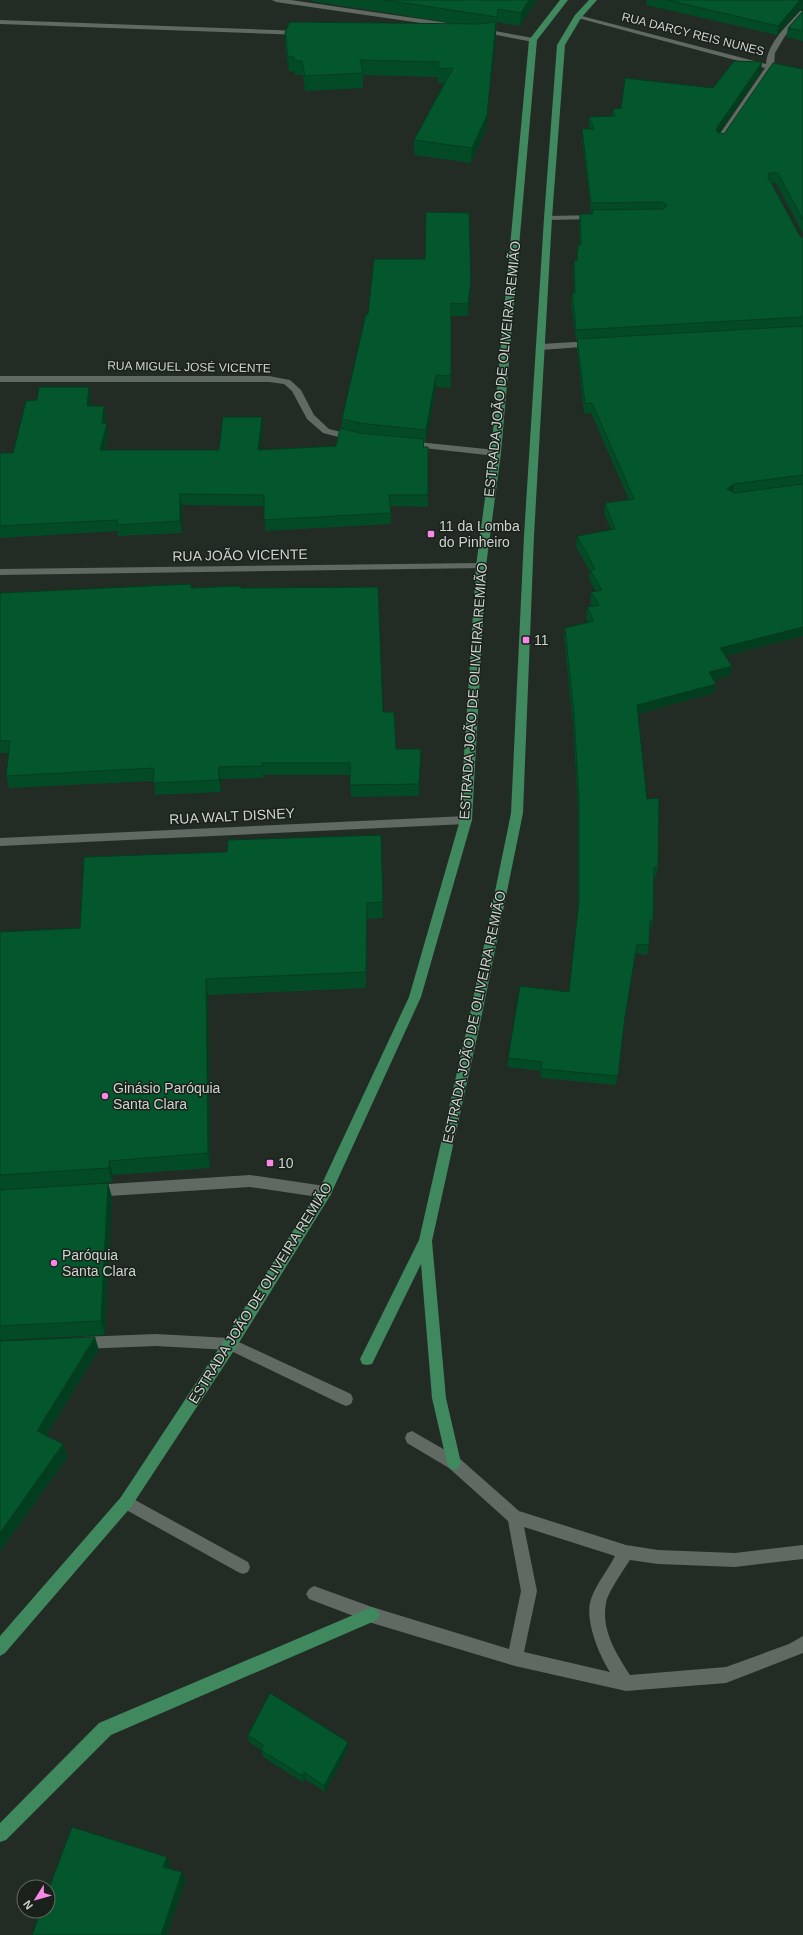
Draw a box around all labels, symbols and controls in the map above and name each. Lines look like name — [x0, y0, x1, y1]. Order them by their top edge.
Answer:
street label: RUA DARCY REIS NUNES — [620, 9, 766, 59]
street label: ESTRADA JOÃO DE OLIVEIRA REMIÃO — [481, 240, 523, 498]
street label: RUA MIGUEL JOSÉ VICENTE — [107, 358, 271, 375]
place label: 11 da Lomba do Pinheiro — [439, 518, 520, 550]
marker: 11 da Lomba do Pinheiro — [426, 529, 436, 539]
street label: RUA JOÃO VICENTE — [172, 546, 308, 564]
street label: ESTRADA JOÃO DE OLIVEIRA REMIÃO — [456, 562, 490, 820]
place label: 11 — [534, 632, 549, 648]
marker: 11 — [521, 635, 531, 645]
street label: RUA WALT DISNEY — [169, 805, 296, 827]
street label: ESTRADA JOÃO DE OLIVEIRA REMIÃO — [439, 889, 509, 1145]
place label: Ginásio Paróquia Santa Clara — [113, 1080, 221, 1112]
marker: Ginásio Paróquia Santa Clara — [100, 1091, 110, 1101]
place label: 10 — [278, 1155, 294, 1171]
marker: 10 — [265, 1158, 275, 1168]
street label: ESTRADA JOÃO DE OLIVEIRA REMIÃO — [185, 1179, 335, 1406]
place label: Paróquia Santa Clara — [62, 1247, 136, 1279]
marker: Paróquia Santa Clara — [49, 1258, 59, 1268]
north arrow — [16, 1879, 56, 1919]
text: N — [21, 1898, 35, 1912]

